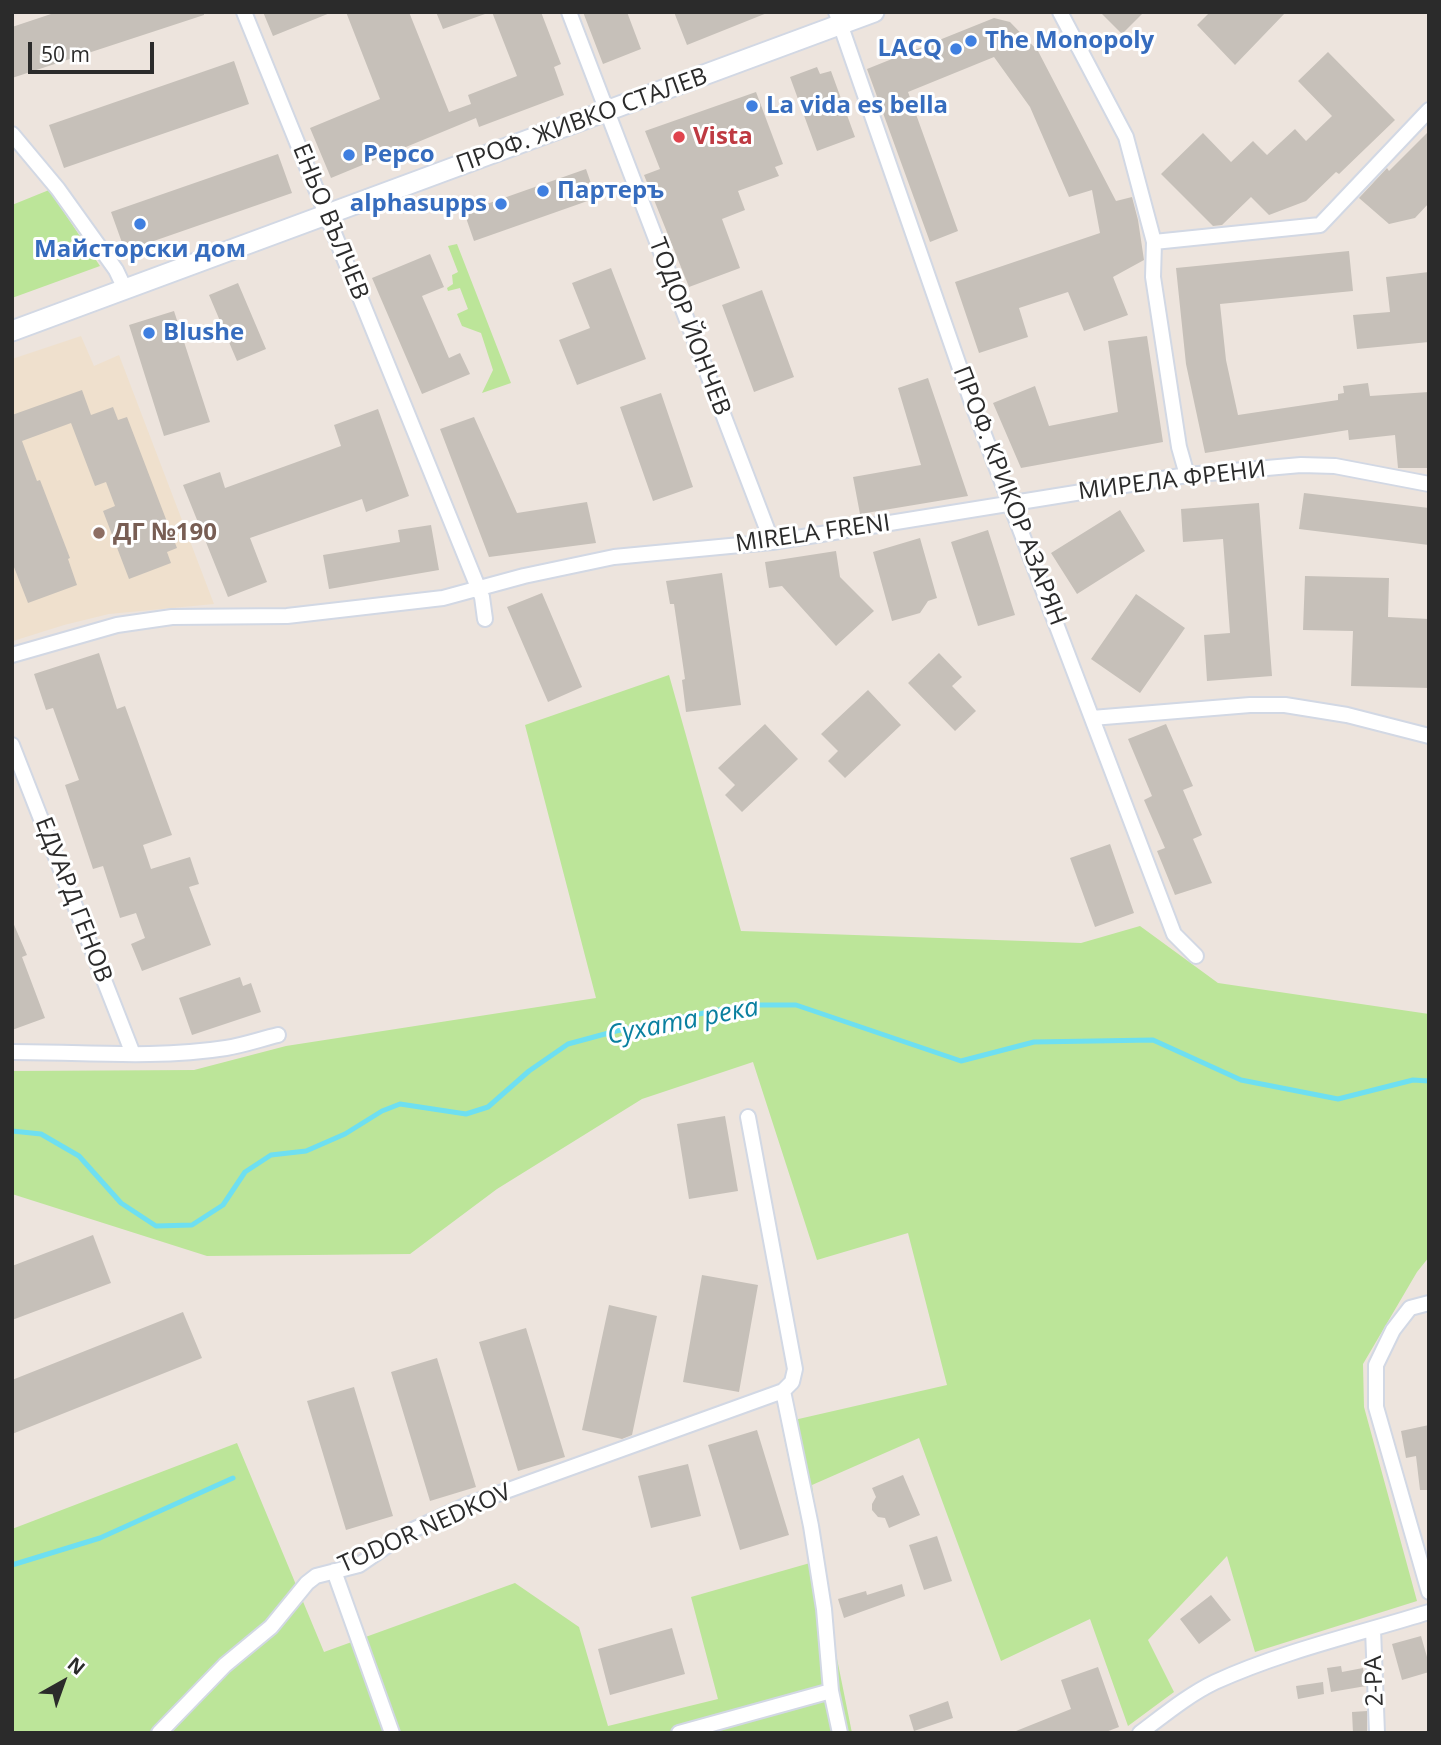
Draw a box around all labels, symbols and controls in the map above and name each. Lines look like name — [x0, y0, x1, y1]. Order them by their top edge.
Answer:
place label: The Monopoly — [985, 27, 1154, 55]
scale bar — [32, 28, 158, 72]
marker: The Monopoly — [963, 33, 979, 49]
place label: LACQ — [877, 35, 942, 63]
text: 50 m — [41, 40, 90, 68]
marker: LACQ — [948, 41, 964, 57]
street label: ПРОФ. ЖИВКО СТАЛЕВ — [453, 62, 711, 180]
place label: La vida es bella — [766, 92, 948, 120]
marker: La vida es bella — [744, 98, 760, 114]
place label: Vista — [693, 123, 753, 151]
marker: Vista — [671, 129, 687, 145]
street label: ЕНЬО ВЪЛЧЕВ — [286, 140, 374, 304]
place label: Pepco — [363, 141, 435, 169]
marker: Pepco — [341, 147, 357, 163]
place label: Партеръ — [557, 177, 664, 205]
marker: Партеръ — [535, 183, 551, 199]
place label: alphasupps — [350, 190, 487, 218]
marker: alphasupps — [493, 196, 509, 212]
marker: Майсторски дом — [132, 216, 148, 232]
street label: ТОДОР ЙОНЧЕВ — [642, 234, 736, 420]
place label: Майсторски дом — [34, 236, 246, 264]
place label: Blushe — [163, 319, 244, 347]
marker: Blushe — [141, 325, 157, 341]
street label: ПРОФ. КРИКОР АЗАРЯН — [946, 362, 1072, 630]
street label: МИРЕЛА ФРЕНИ — [1077, 455, 1267, 507]
street label: MIRELA FRENI — [734, 509, 892, 559]
place label: ДГ №190 — [113, 519, 217, 547]
marker: ДГ №190 — [91, 525, 107, 541]
street label: ЕДУАРД ГЕНОВ — [28, 813, 118, 987]
water label: Сухата река — [605, 992, 761, 1052]
street label: TODOR NEDKOV — [334, 1478, 516, 1580]
north arrow — [28, 1647, 98, 1717]
text: N — [62, 1651, 91, 1681]
street label: 2-РА — [1360, 1655, 1390, 1707]

